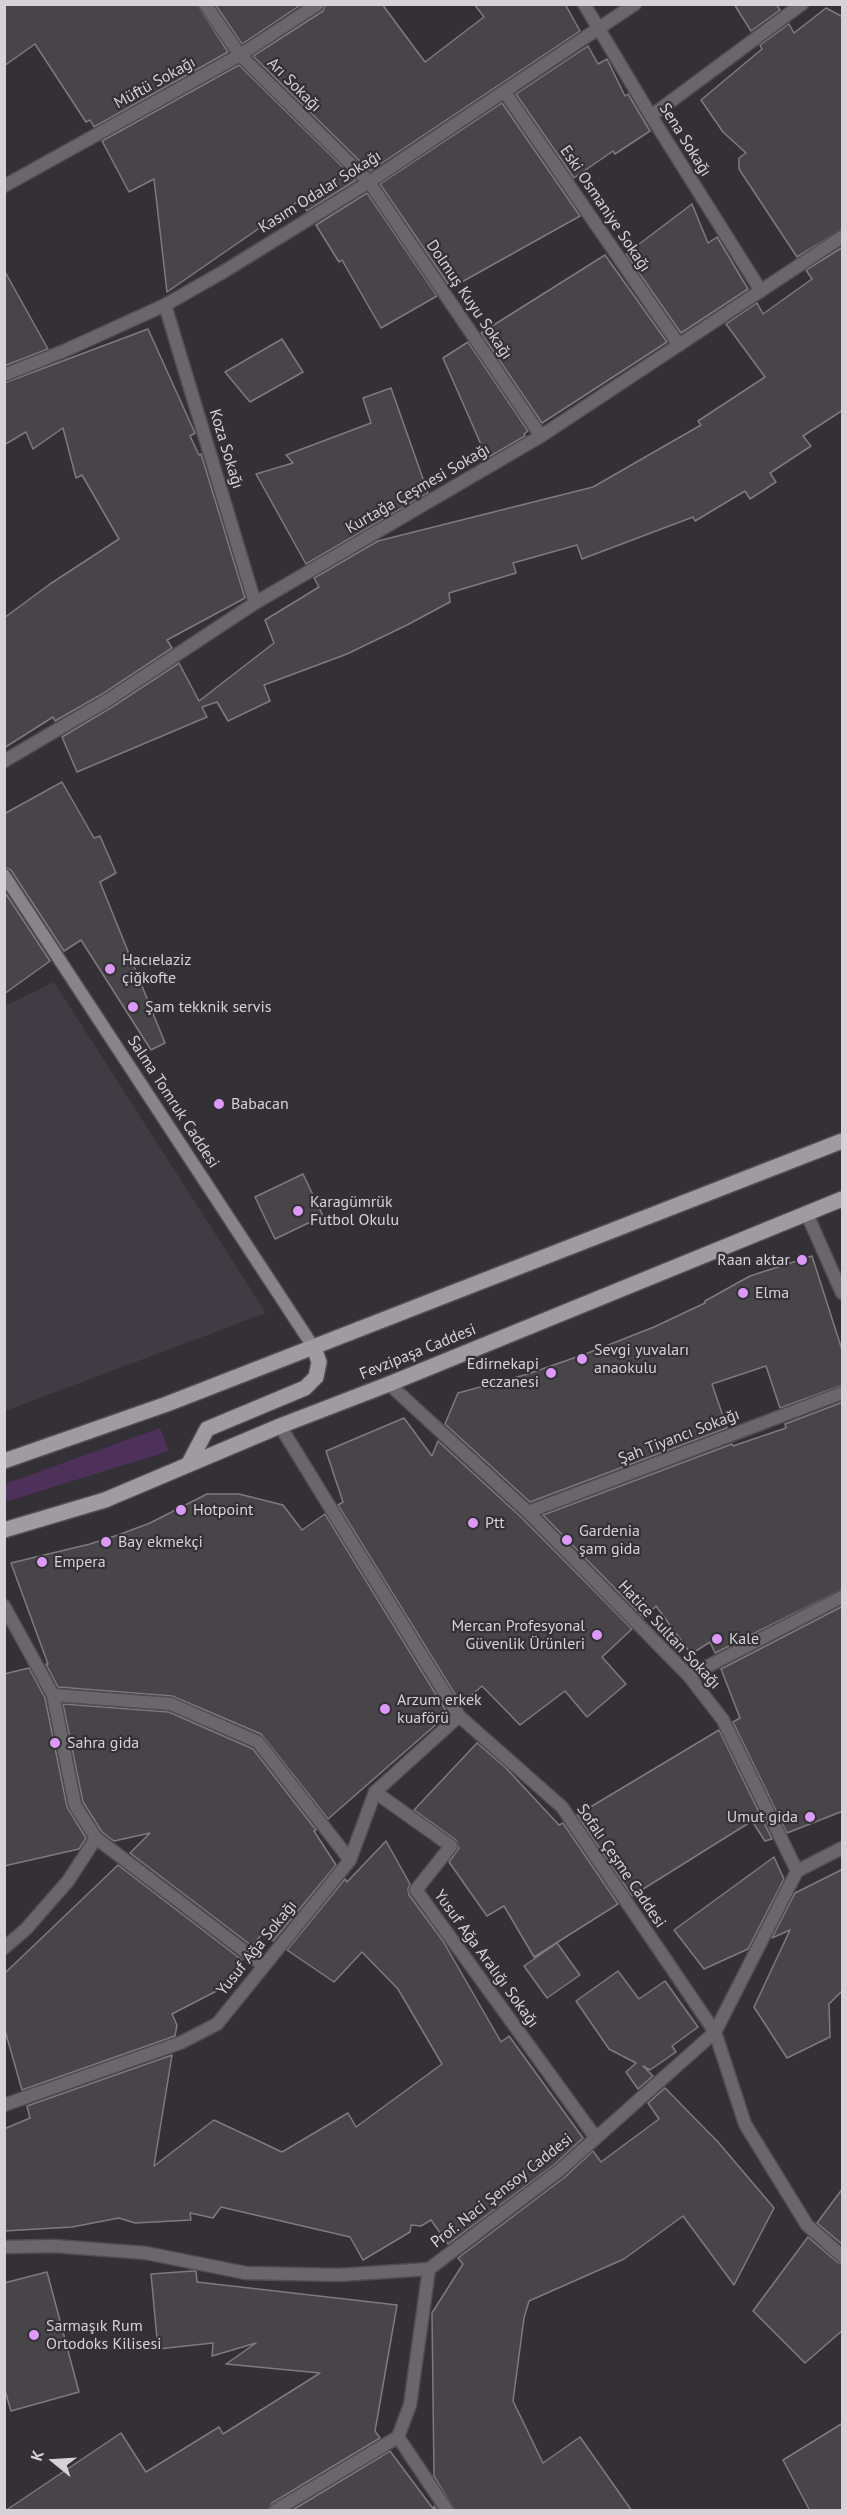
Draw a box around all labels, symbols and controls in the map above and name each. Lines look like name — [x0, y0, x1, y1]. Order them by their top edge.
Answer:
street label: Müftü Sokağı — [111, 53, 199, 113]
street label: Arı Sokağı — [263, 54, 325, 116]
street label: Sena Sokağı — [655, 100, 715, 180]
street label: Eski Osmaniye Sokağı — [556, 142, 654, 276]
street label: Kasım Odalar Sokağı — [255, 147, 385, 237]
street label: Dolmuş Kuyu Sokağı — [422, 237, 516, 363]
street label: Koza Sokağı — [205, 407, 247, 491]
street label: Kurtağa Çeşmesi Sokağı — [342, 440, 494, 538]
place label: Hacıelaziz çiğkofte — [122, 950, 192, 988]
marker: Hacıelaziz çiğkofte — [103, 962, 117, 976]
place label: Şam tekknik servis — [145, 997, 271, 1017]
marker: Şam tekknik servis — [126, 1000, 140, 1014]
street label: Salma Tomruk Caddesi — [123, 1032, 223, 1172]
place label: Babacan — [231, 1094, 289, 1114]
marker: Babacan — [212, 1097, 226, 1111]
place label: Karagümrük Futbol Okulu — [310, 1192, 399, 1230]
marker: Karagümrük Futbol Okulu — [291, 1204, 305, 1218]
place label: Raan aktar — [717, 1250, 790, 1270]
marker: Raan aktar — [795, 1253, 809, 1267]
place label: Elma — [755, 1283, 789, 1303]
marker: Elma — [736, 1286, 750, 1300]
street label: Fevzipaşa Caddesi — [357, 1320, 479, 1384]
place label: Sevgi yuvaları anaokulu — [594, 1340, 689, 1378]
marker: Sevgi yuvaları anaokulu — [575, 1352, 589, 1366]
place label: Edirnekapi eczanesi — [467, 1354, 539, 1392]
marker: Edirnekapi eczanesi — [544, 1366, 558, 1380]
street label: Şah Tiyancı Sokağı — [616, 1405, 742, 1469]
place label: Hotpoint — [193, 1500, 253, 1520]
marker: Hotpoint — [174, 1503, 188, 1517]
place label: Ptt — [485, 1513, 505, 1533]
marker: Ptt — [466, 1516, 480, 1530]
place label: Gardenia şam gida — [579, 1521, 640, 1559]
place label: Bay ekmekçi — [118, 1532, 203, 1552]
marker: Gardenia şam gida — [560, 1533, 574, 1547]
marker: Bay ekmekçi — [99, 1535, 113, 1549]
place label: Empera — [54, 1552, 106, 1572]
marker: Empera — [35, 1555, 49, 1569]
street label: Hatice Sultan Sokağı — [614, 1577, 724, 1693]
place label: Mercan Profesyonal Güvenlik Ürünleri — [451, 1616, 585, 1654]
marker: Mercan Profesyonal Güvenlik Ürünleri — [590, 1628, 604, 1642]
place label: Kale — [729, 1629, 759, 1649]
marker: Kale — [710, 1632, 724, 1646]
place label: Arzum erkek kuaförü — [397, 1690, 482, 1728]
marker: Arzum erkek kuaförü — [378, 1702, 392, 1716]
place label: Sahra gida — [67, 1733, 139, 1753]
marker: Sahra gida — [48, 1736, 62, 1750]
street label: Sofalı Çeşme Caddesi — [572, 1800, 670, 1932]
place label: Umut gida — [727, 1807, 798, 1827]
marker: Umut gida — [803, 1810, 817, 1824]
street label: Yusuf Ağa Aralığı Sokağı — [430, 1886, 542, 2032]
street label: Yusuf Ağa Sokağı — [213, 1897, 301, 1999]
street label: Prof. Naci Şensoy Caddesi — [427, 2130, 577, 2252]
place label: Sarmaşık Rum Ortodoks Kilisesi — [46, 2316, 161, 2354]
marker: Sarmaşık Rum Ortodoks Kilisesi — [27, 2328, 41, 2342]
north arrow — [24, 2431, 84, 2491]
text: K — [26, 2448, 48, 2463]

